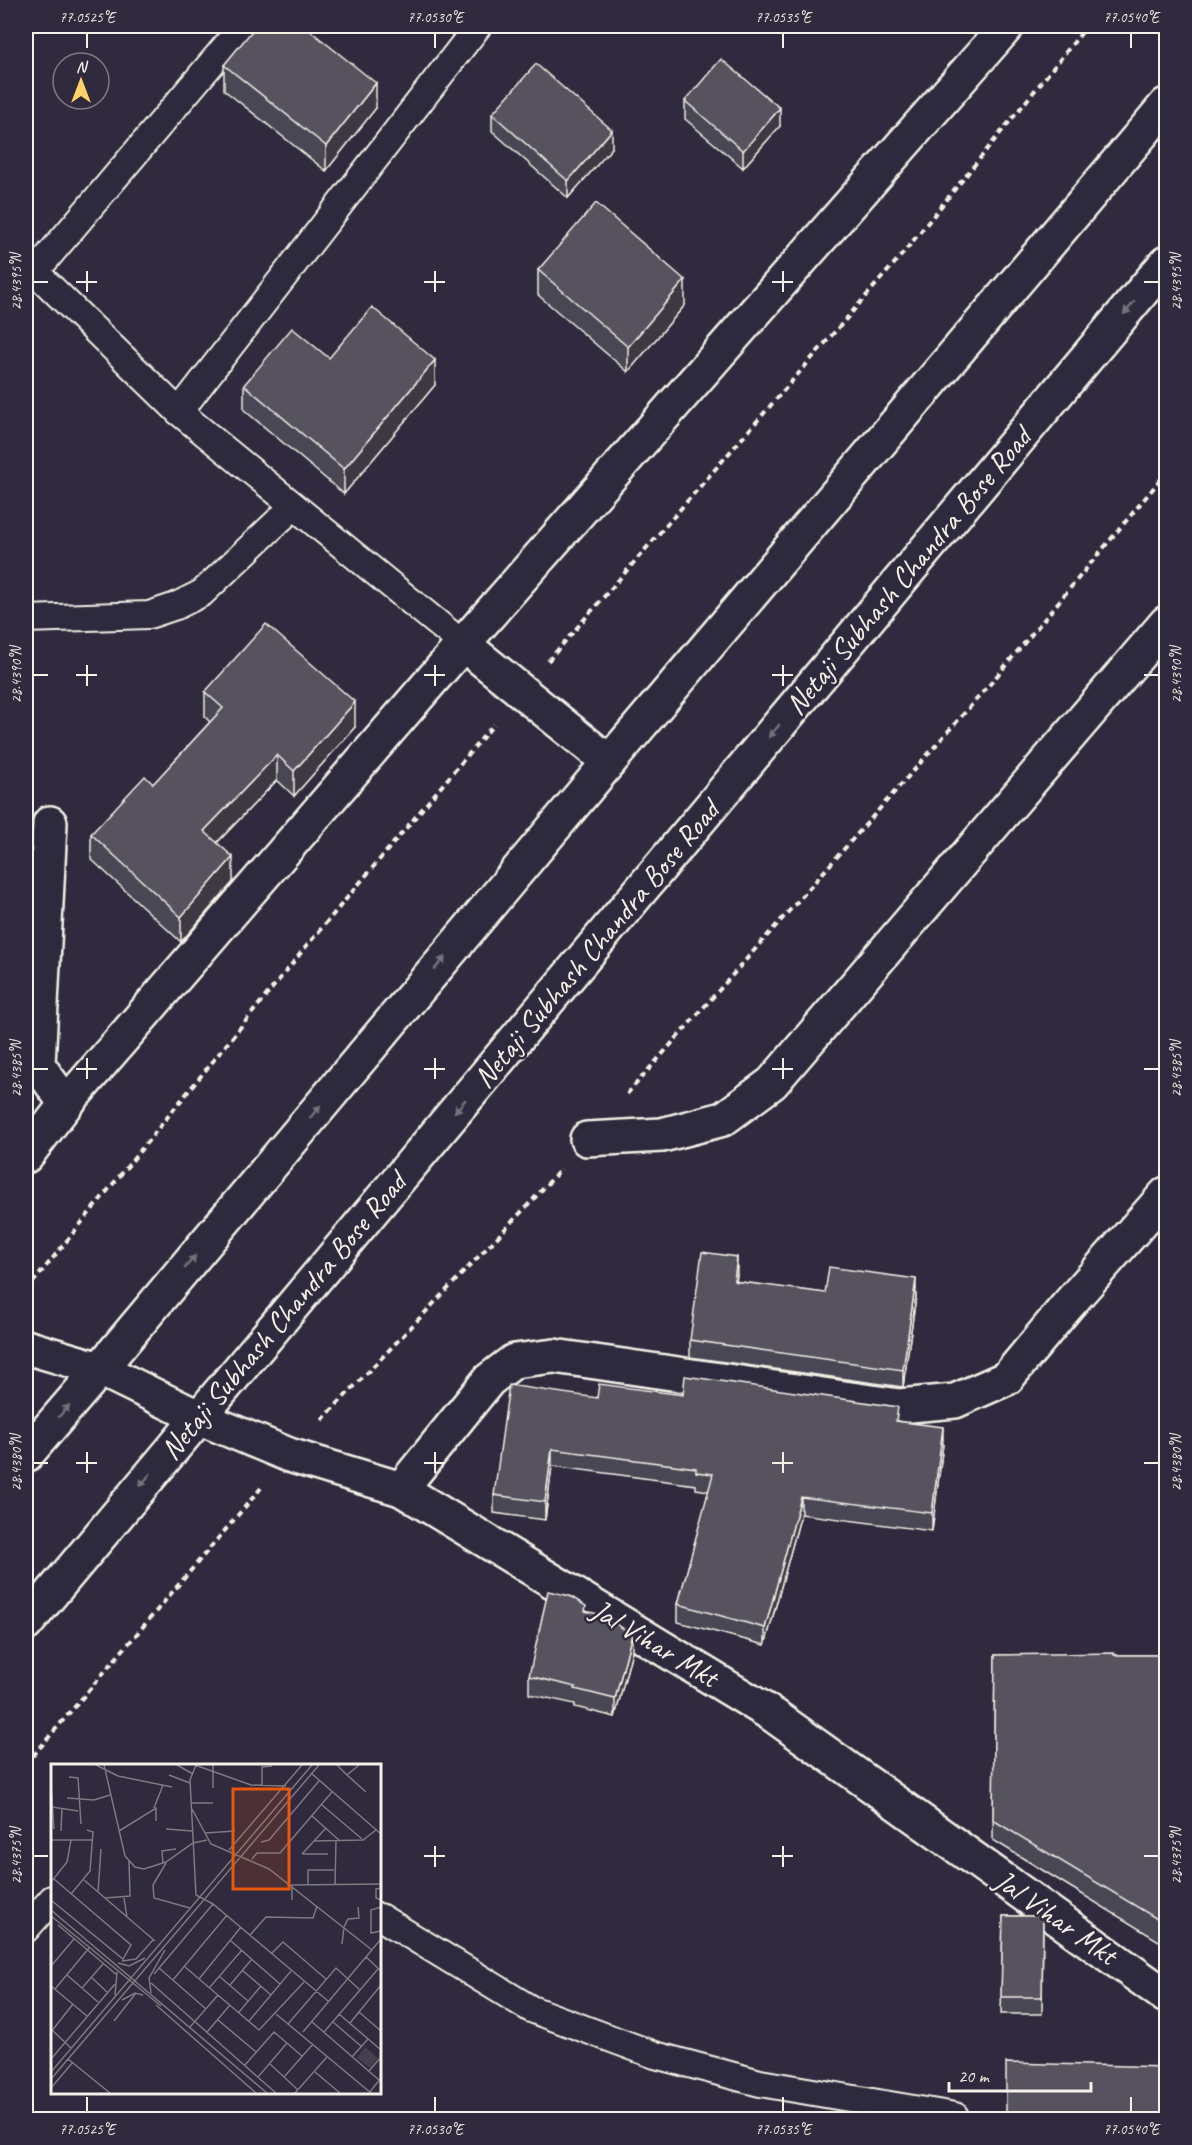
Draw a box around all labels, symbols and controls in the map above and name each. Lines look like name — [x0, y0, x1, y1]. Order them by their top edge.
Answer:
text: 77.0525°E — [59, 8, 117, 27]
text: 77.0530°E — [407, 8, 465, 27]
text: 77.0535°E — [755, 8, 813, 27]
text: 77.0540°E — [1103, 8, 1161, 27]
north arrow — [51, 51, 111, 111]
text: N — [76, 57, 89, 77]
text: 28.4395°N — [7, 251, 26, 310]
text: 28.4395°N — [1167, 251, 1186, 310]
one-way arrow — [1123, 300, 1136, 315]
street label: Netaji Subhash Chandra Bose Road — [777, 416, 1042, 722]
text: 28.4390°N — [7, 644, 26, 703]
text: 28.4390°N — [1167, 644, 1186, 703]
one-way arrow — [768, 723, 781, 738]
street label: Netaji Subhash Chandra Bose Road — [465, 789, 730, 1095]
one-way arrow — [434, 955, 447, 971]
text: 28.4385°N — [7, 1038, 26, 1097]
text: 28.4385°N — [1167, 1038, 1186, 1097]
one-way arrow — [454, 1098, 467, 1113]
one-way arrow — [308, 1105, 321, 1120]
street label: Netaji Subhash Chandra Bose Road — [152, 1161, 417, 1467]
one-way arrow — [183, 1255, 196, 1270]
one-way arrow — [57, 1404, 70, 1419]
text: 28.4380°N — [7, 1432, 26, 1491]
text: 28.4380°N — [1167, 1432, 1186, 1491]
one-way arrow — [139, 1472, 152, 1488]
street label: Jal Vihar Mkt — [583, 1589, 728, 1697]
inset map — [51, 1764, 381, 2094]
text: 28.4375°N — [7, 1825, 26, 1884]
text: 28.4375°N — [1167, 1825, 1186, 1884]
street label: Jal Vihar Mkt — [986, 1860, 1127, 1975]
scale bar — [949, 2055, 1092, 2093]
text: 20 m — [958, 2065, 991, 2087]
text: 77.0525°E — [59, 2120, 117, 2139]
text: 77.0530°E — [407, 2120, 465, 2139]
text: 77.0535°E — [755, 2120, 813, 2139]
text: 77.0540°E — [1103, 2120, 1161, 2139]

